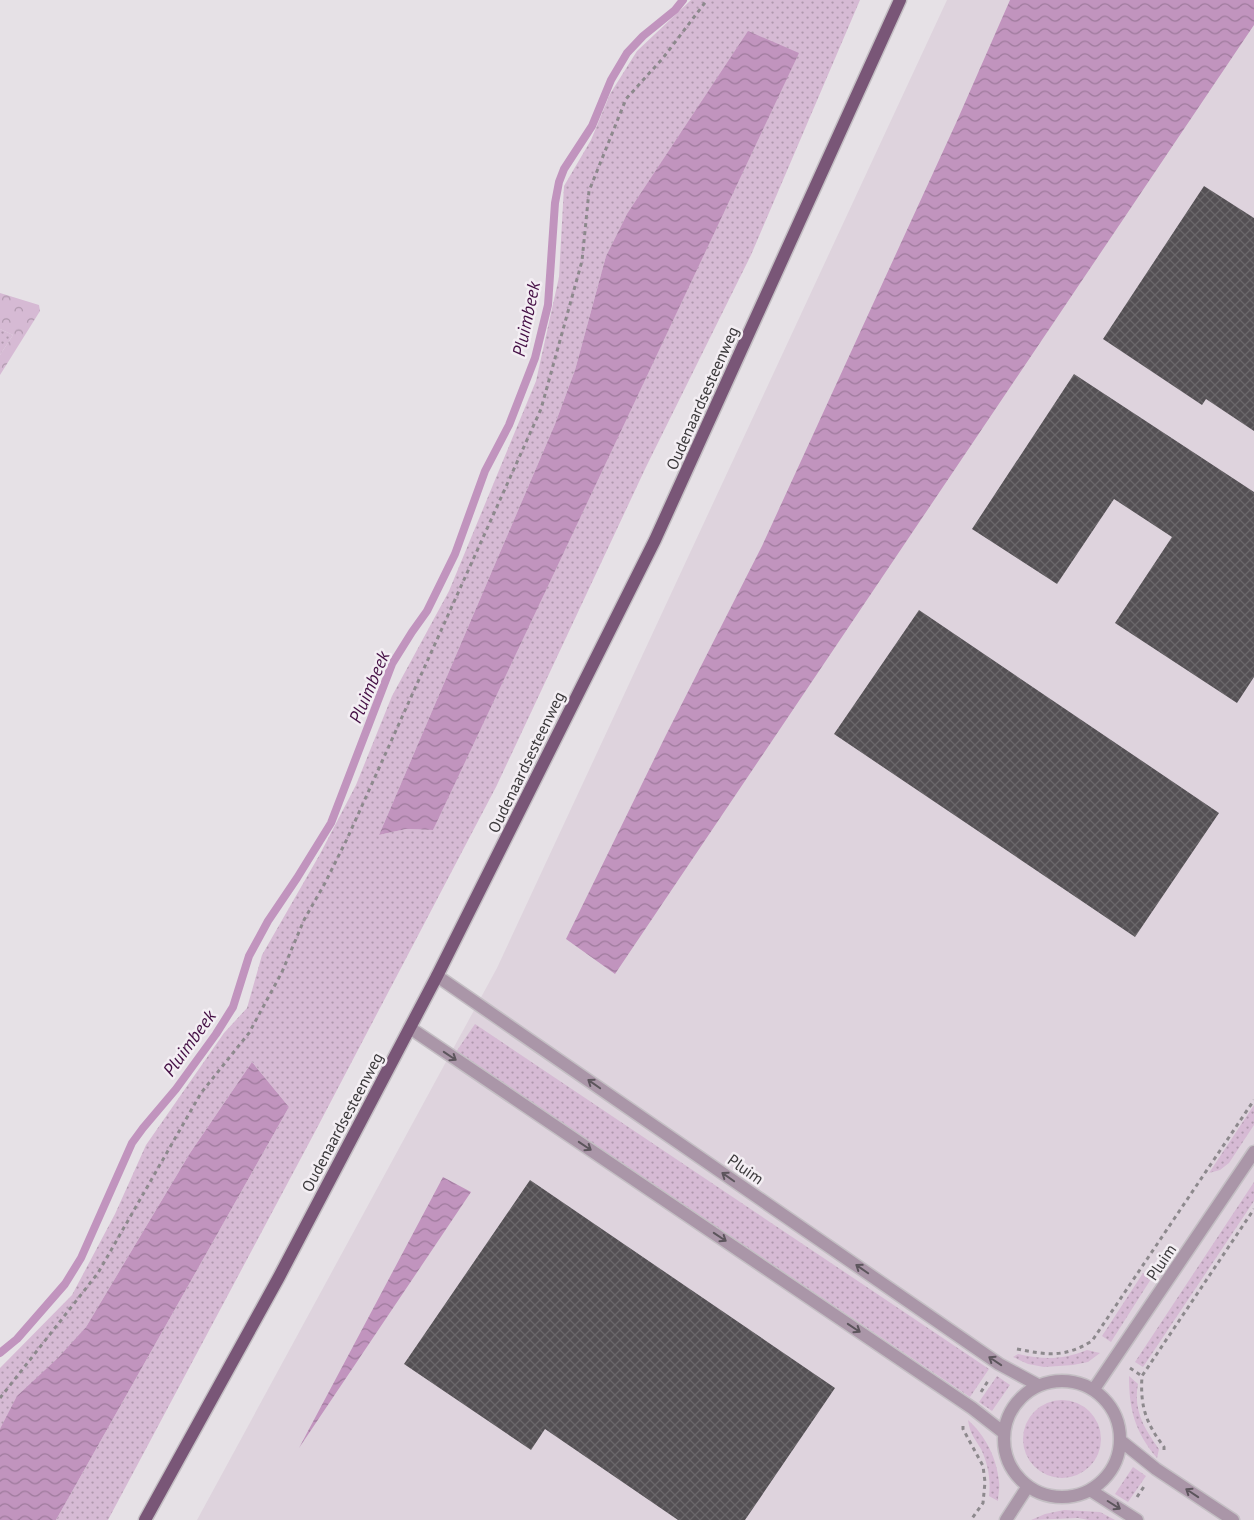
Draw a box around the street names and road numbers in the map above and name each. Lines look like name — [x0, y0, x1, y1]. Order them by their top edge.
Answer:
street label: Oudenaardsesteenweg — [661, 323, 743, 473]
street label: Oudenaardsesteenweg — [483, 688, 569, 836]
street label: Oudenaardsesteenweg — [297, 1049, 387, 1195]
street label: Pluim — [724, 1149, 768, 1189]
street label: Pluim — [1142, 1240, 1180, 1284]

